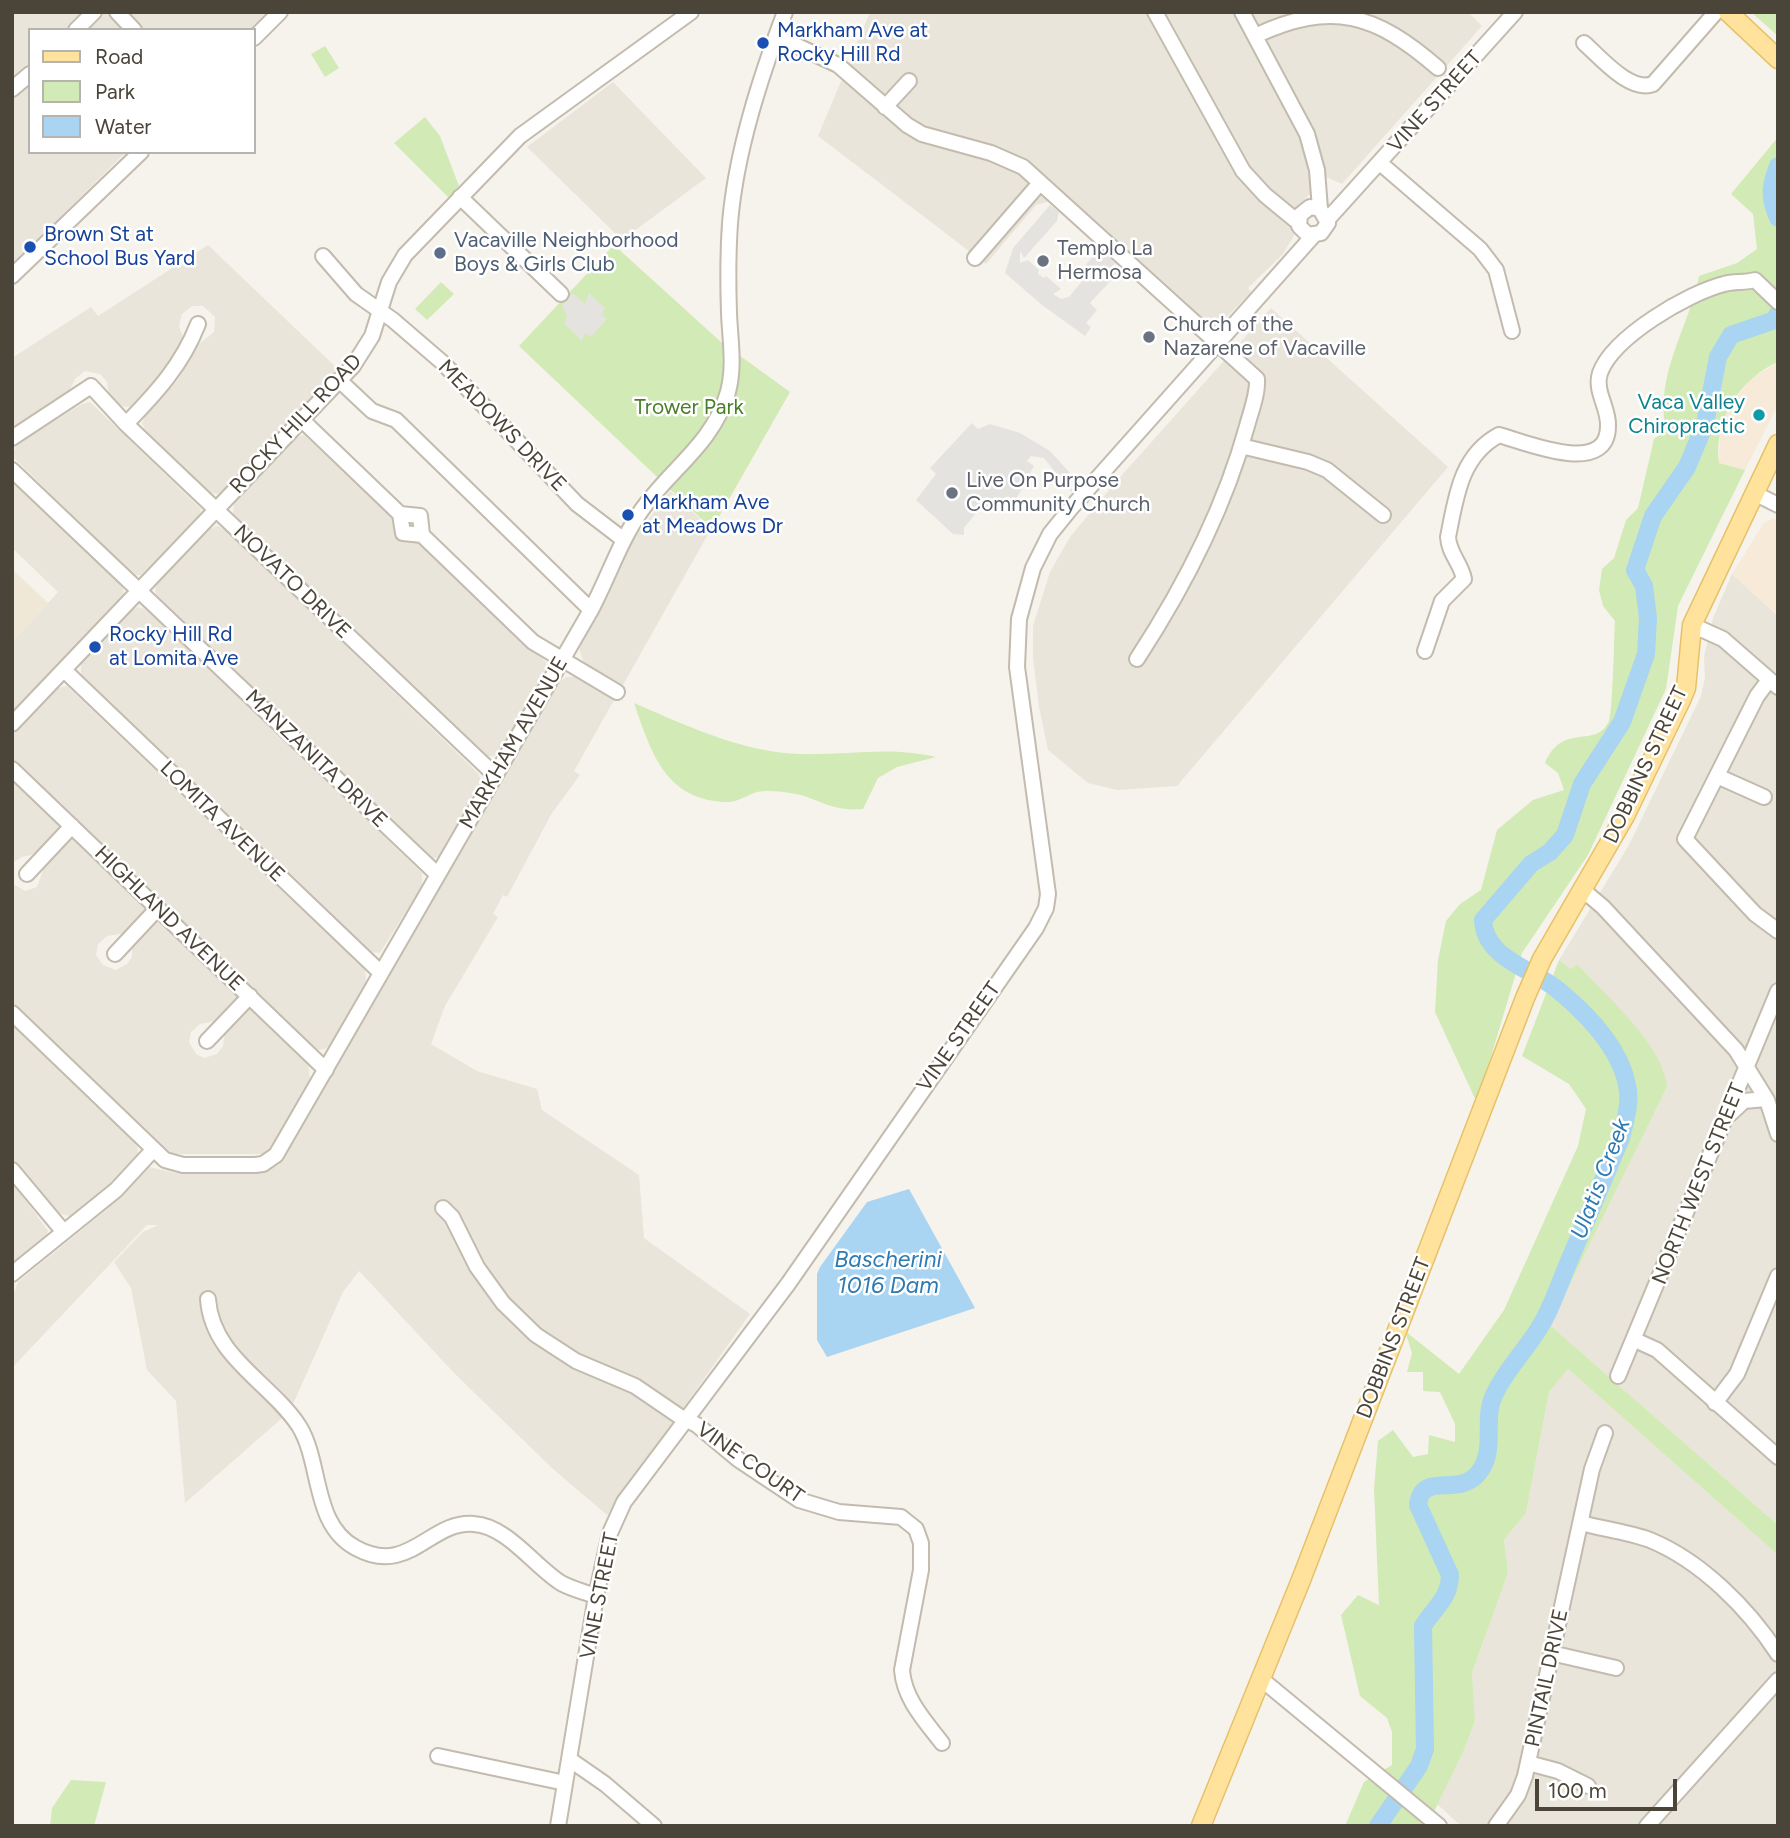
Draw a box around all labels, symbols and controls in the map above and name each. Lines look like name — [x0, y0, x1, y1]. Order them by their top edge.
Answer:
place label: Markham Ave at Rocky Hill Rd — [777, 18, 928, 68]
legend — [28, 28, 256, 154]
marker: Markham Ave at Rocky Hill Rd — [755, 35, 771, 51]
text: Road — [95, 44, 143, 69]
street label: VINE STREET — [1383, 46, 1487, 158]
text: Park — [95, 79, 135, 104]
text: Water — [95, 114, 151, 139]
place label: Brown St at School Bus Yard — [44, 222, 195, 272]
place label: Vacaville Neighborhood Boys & Girls Club — [454, 228, 679, 278]
place label: Templo La Hermosa — [1057, 236, 1153, 286]
marker: Brown St at School Bus Yard — [22, 239, 38, 255]
marker: Vacaville Neighborhood Boys & Girls Club — [432, 245, 448, 261]
marker: Templo La Hermosa — [1035, 253, 1051, 269]
place label: Church of the Nazarene of Vacaville — [1163, 312, 1366, 362]
marker: Church of the Nazarene of Vacaville — [1141, 329, 1157, 345]
street label: ROCKY HILL ROAD — [225, 349, 367, 499]
street label: MEADOWS DRIVE — [433, 355, 571, 497]
place label: Vaca Valley Chiropractic — [1628, 390, 1745, 440]
park label: Trower Park — [634, 395, 744, 421]
marker: Vaca Valley Chiropractic — [1751, 407, 1767, 423]
place label: Live On Purpose Community Church — [966, 468, 1150, 518]
marker: Live On Purpose Community Church — [944, 485, 960, 501]
place label: Markham Ave at Meadows Dr — [642, 490, 783, 540]
marker: Markham Ave at Meadows Dr — [620, 507, 636, 523]
street label: NOVATO DRIVE — [228, 520, 356, 644]
place label: Rocky Hill Rd at Lomita Ave — [109, 622, 239, 672]
marker: Rocky Hill Rd at Lomita Ave — [87, 639, 103, 655]
street label: MARKHAM AVENUE — [454, 652, 574, 834]
street label: DOBBINS STREET — [1599, 682, 1693, 848]
street label: MANZANITA DRIVE — [240, 685, 392, 833]
street label: LOMITA AVENUE — [154, 756, 290, 888]
street label: HIGHLAND AVENUE — [89, 841, 249, 997]
street label: VINE STREET — [912, 977, 1006, 1097]
street label: NORTH WEST STREET — [1647, 1080, 1751, 1288]
water label: Ulatis Creek — [1565, 1115, 1637, 1243]
water label: Bascherini 1016 Dam — [834, 1246, 942, 1300]
street label: DOBBINS STREET — [1352, 1254, 1436, 1422]
street label: VINE COURT — [692, 1417, 808, 1509]
street label: VINE STREET — [575, 1531, 625, 1661]
street label: PINTAIL DRIVE — [1520, 1607, 1574, 1749]
scale bar — [1538, 1764, 1680, 1808]
text: 100 m — [1548, 1778, 1607, 1803]

